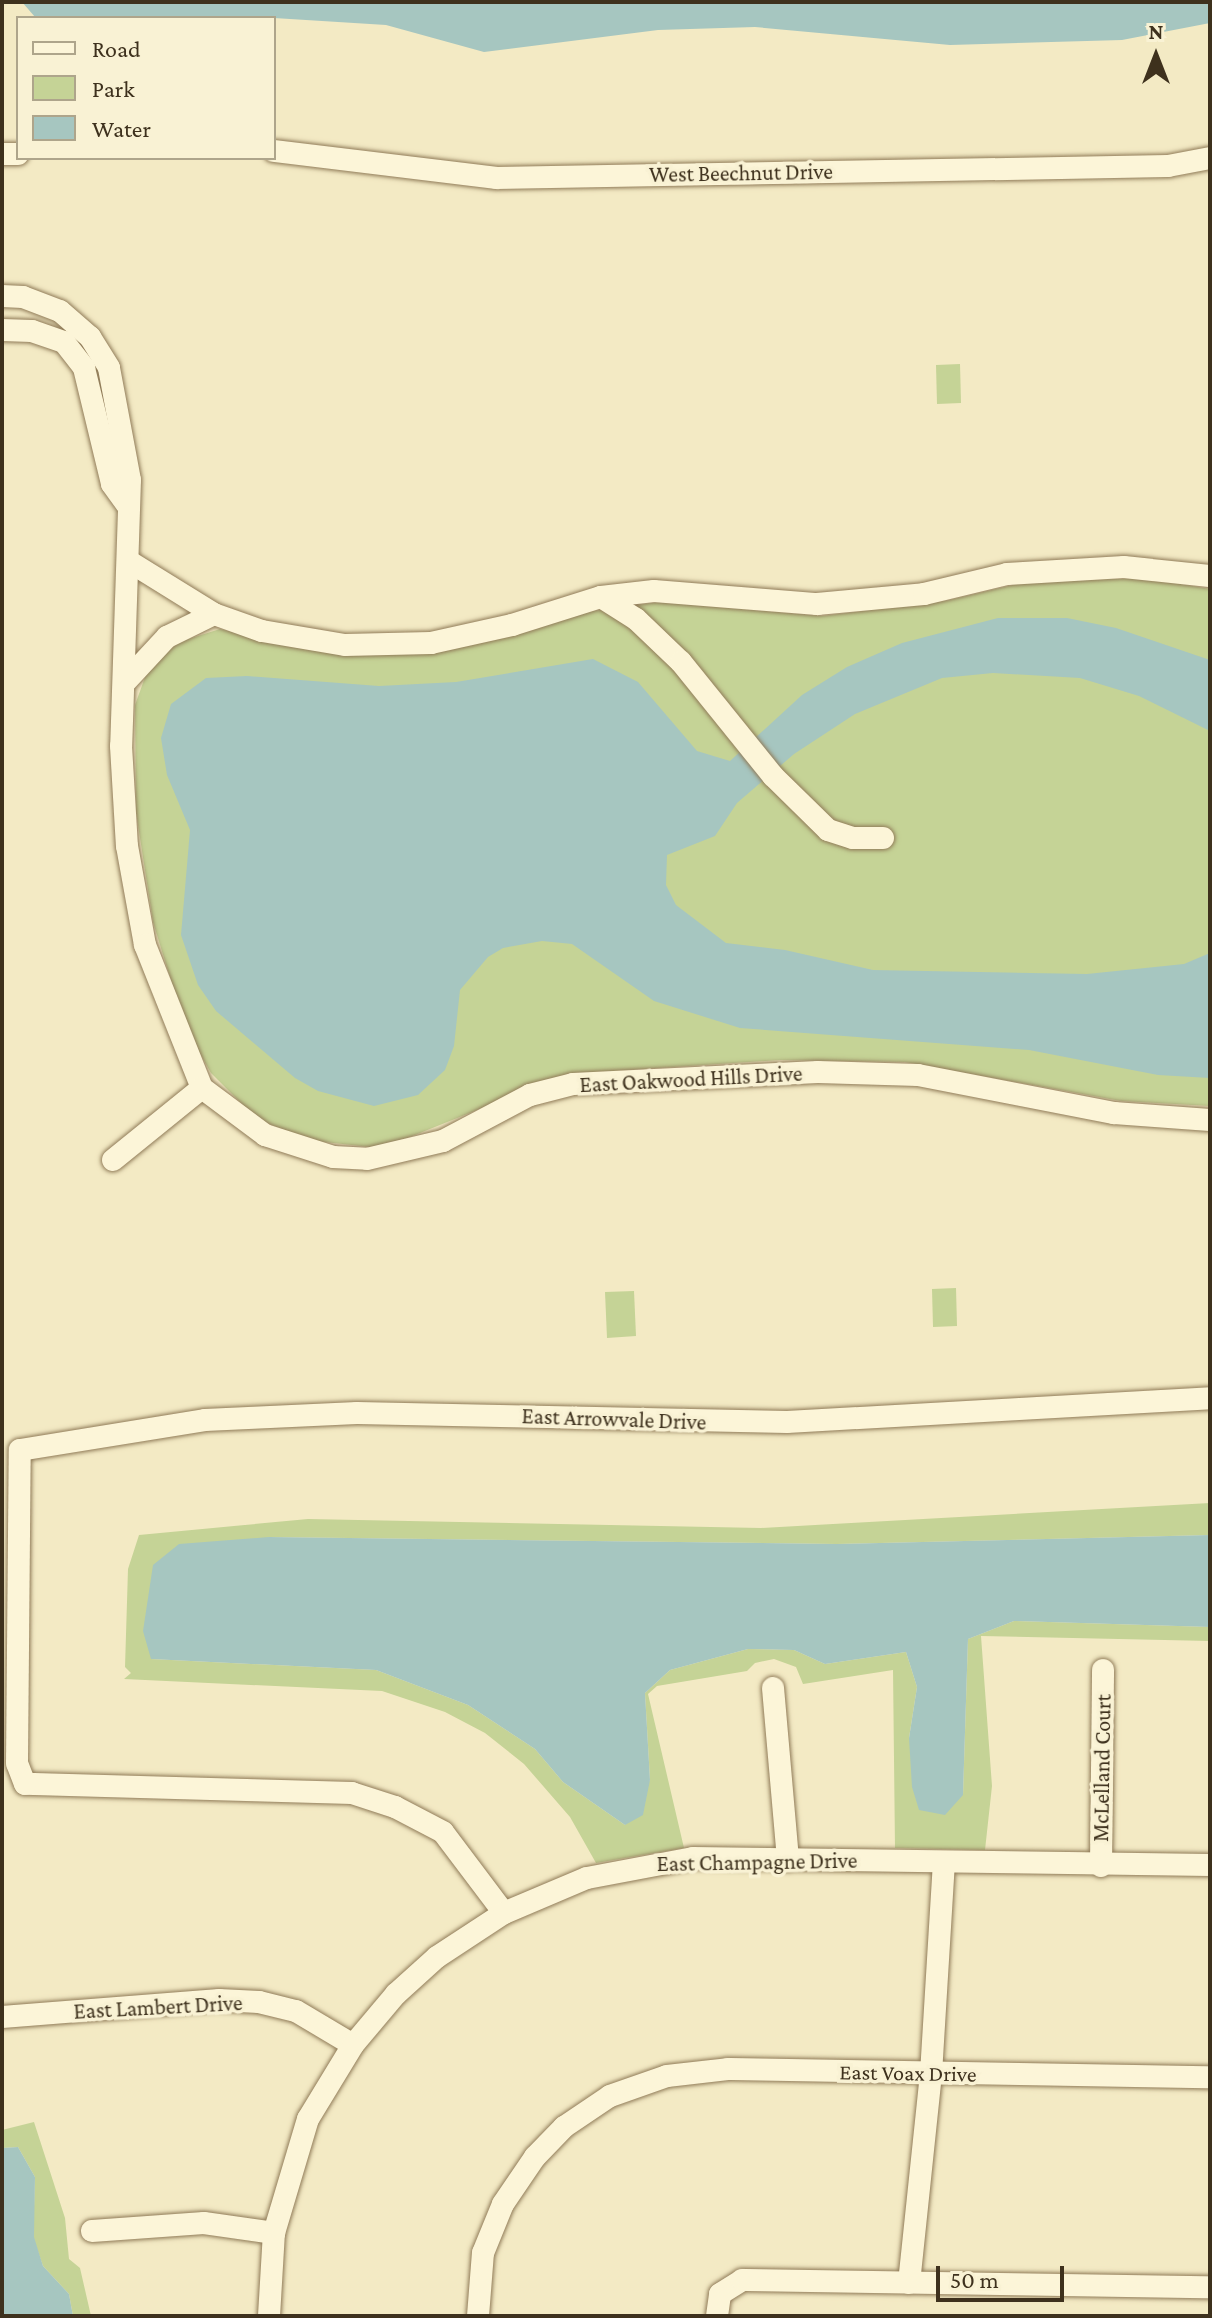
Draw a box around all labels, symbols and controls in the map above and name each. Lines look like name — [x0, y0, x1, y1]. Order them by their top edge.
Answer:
legend — [16, 16, 276, 160]
north arrow — [1116, 16, 1196, 96]
text: N — [1149, 19, 1164, 44]
text: Road — [92, 35, 141, 62]
text: Park — [92, 75, 135, 102]
text: Water — [92, 115, 151, 142]
street label: West Beechnut Drive — [649, 158, 833, 188]
street label: East Oakwood Hills Drive — [579, 1060, 803, 1098]
street label: East Arrowvale Drive — [521, 1403, 707, 1435]
street label: McLelland Court — [1088, 1694, 1116, 1842]
street label: East Champagne Drive — [656, 1847, 858, 1877]
street label: East Lambert Drive — [73, 1989, 243, 2025]
street label: East Voax Drive — [839, 2059, 977, 2087]
scale bar — [940, 2250, 1068, 2300]
text: 50 m — [950, 2266, 999, 2293]

